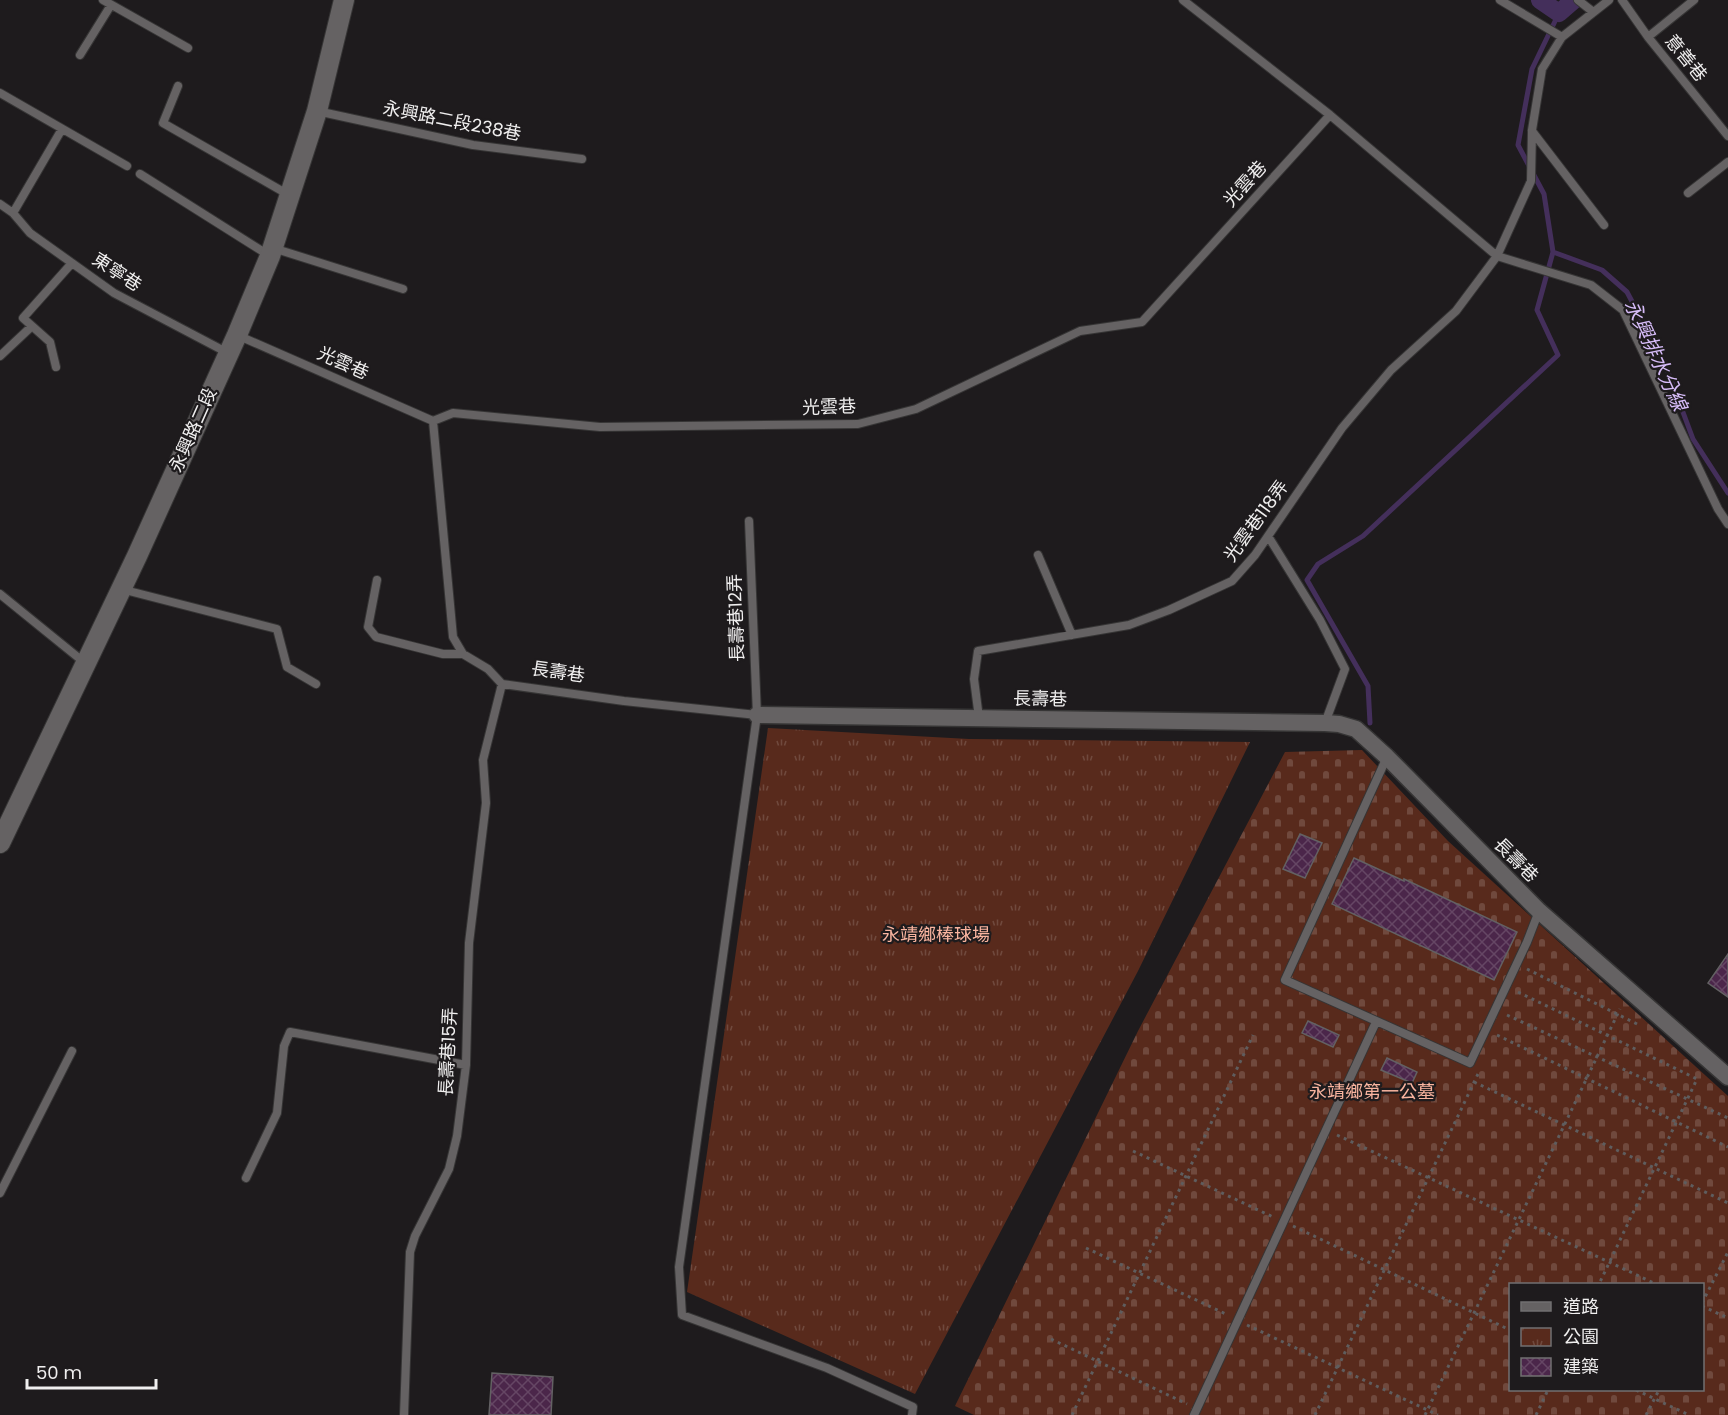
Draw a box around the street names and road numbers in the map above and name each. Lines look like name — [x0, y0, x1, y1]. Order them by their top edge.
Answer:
street label: 意善巷 — [1660, 29, 1713, 87]
street label: 永興路二段238巷 — [381, 95, 523, 146]
street label: 光雲巷 — [1217, 155, 1272, 212]
street label: 東寧巷 — [88, 246, 147, 297]
street label: 光雲巷 — [313, 340, 373, 385]
street label: 永興路二段 — [163, 384, 222, 476]
street label: 光雲巷 — [802, 393, 856, 420]
street label: 光雲巷118弄 — [1218, 475, 1294, 566]
street label: 長壽巷12弄 — [721, 574, 750, 662]
street label: 長壽巷 — [530, 655, 587, 688]
street label: 長壽巷 — [1013, 686, 1067, 711]
street label: 長壽巷 — [1488, 832, 1544, 888]
street label: 長壽巷15弄 — [433, 1007, 462, 1097]

